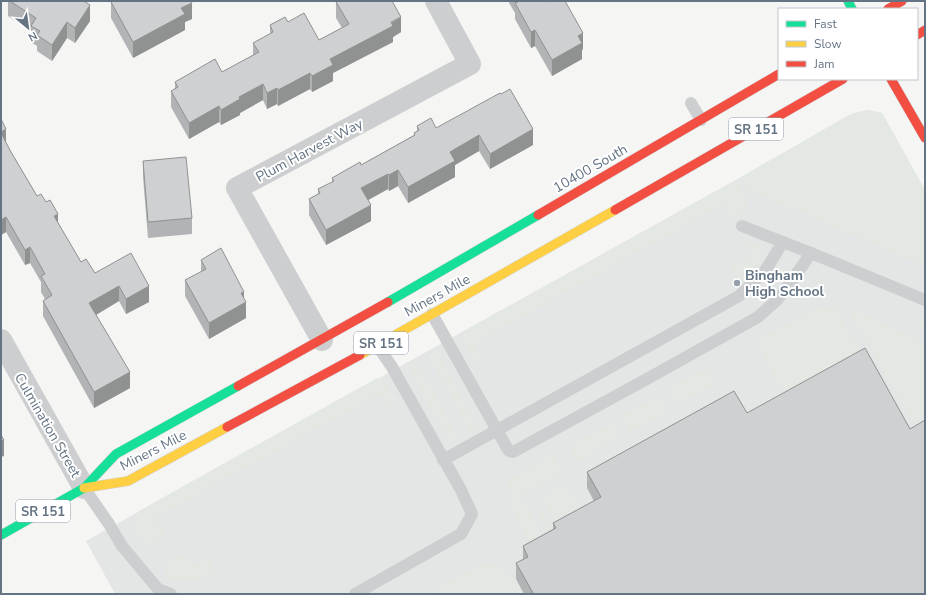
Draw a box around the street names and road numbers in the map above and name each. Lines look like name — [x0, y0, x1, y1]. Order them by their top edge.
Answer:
street label: Plum Harvest Way — [252, 114, 367, 187]
road number: SR 151 — [729, 118, 783, 140]
street label: 10400 South — [550, 140, 631, 197]
street label: Miners Mile — [401, 270, 474, 321]
road number: SR 151 — [354, 332, 408, 354]
street label: Culmination Street — [10, 370, 85, 481]
street label: Miners Mile — [117, 425, 190, 475]
road number: SR 151 — [16, 500, 70, 522]

